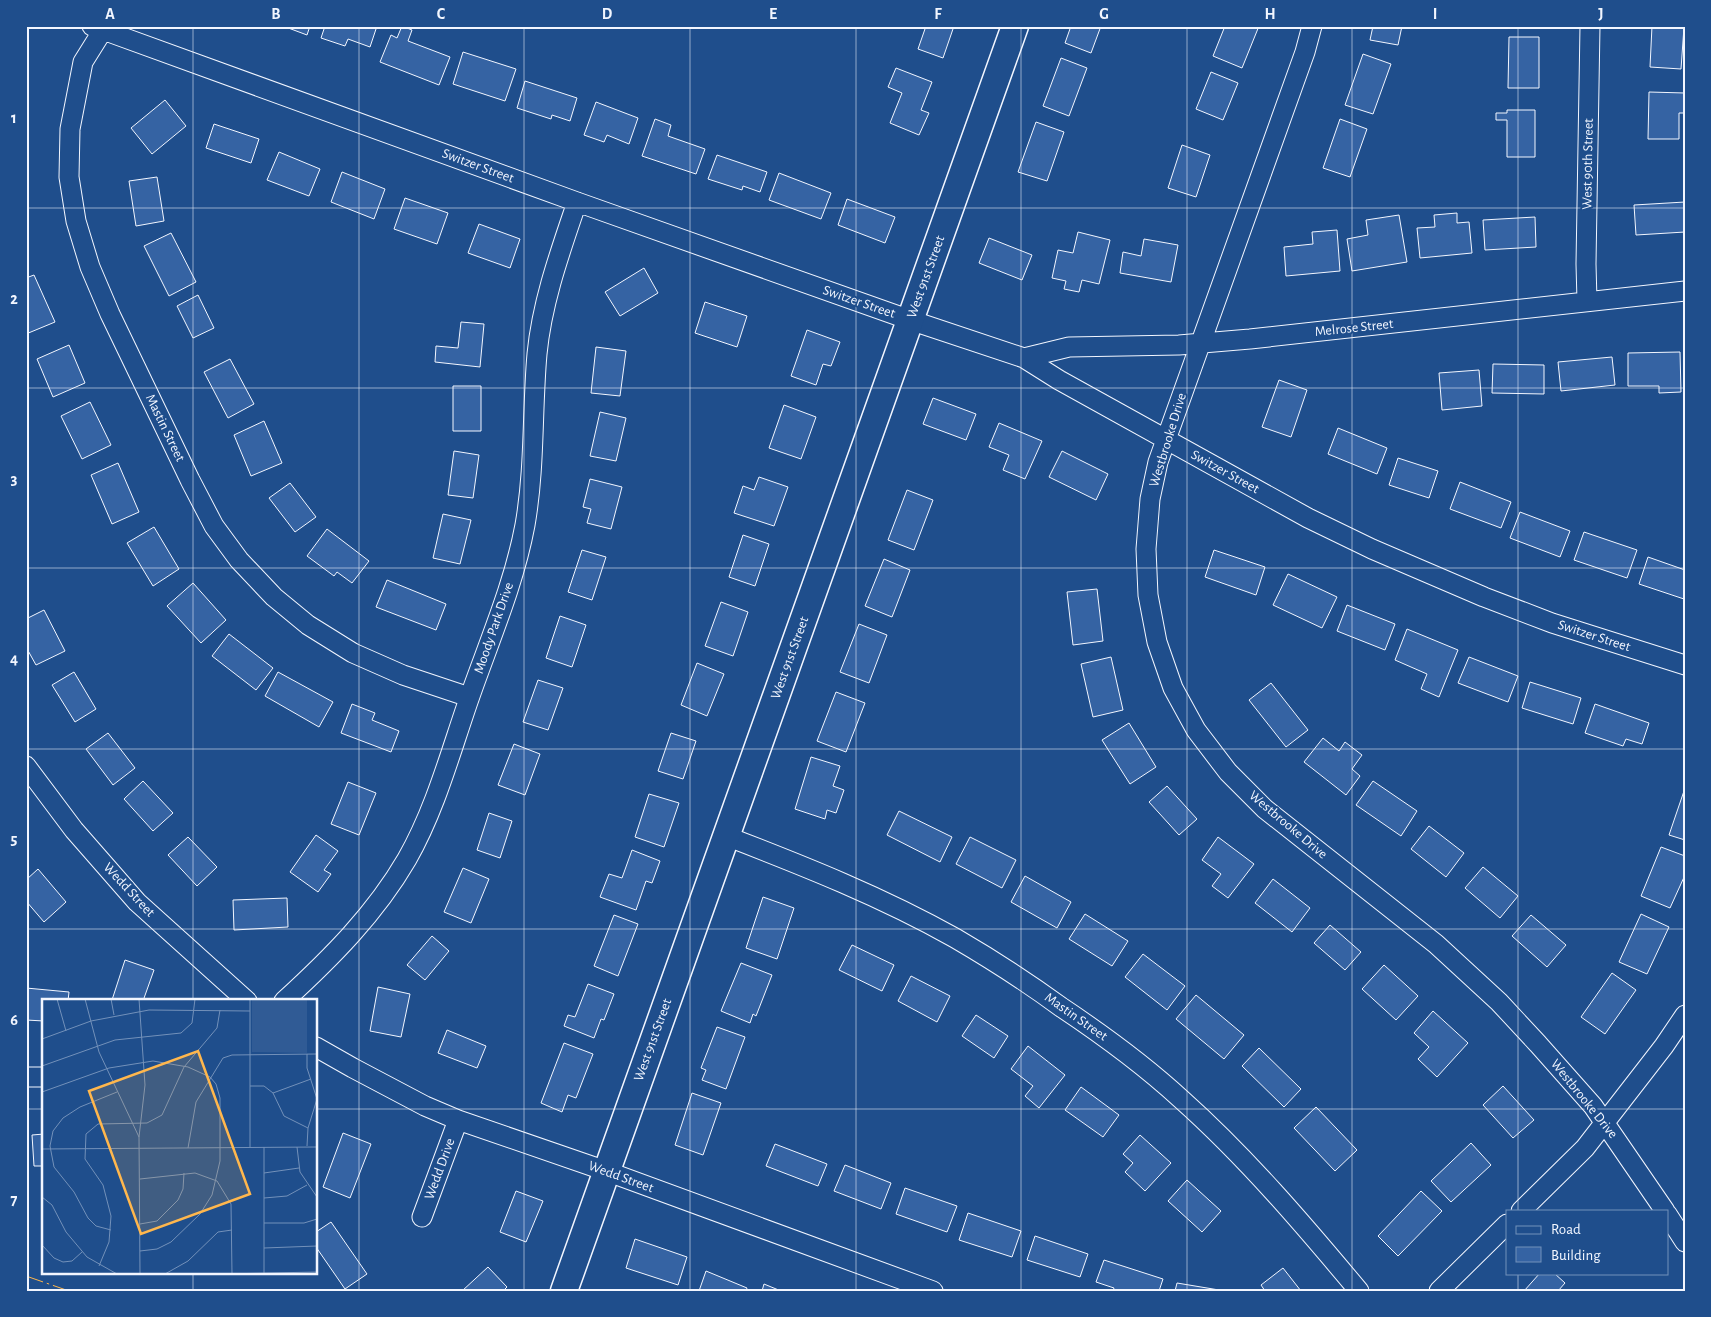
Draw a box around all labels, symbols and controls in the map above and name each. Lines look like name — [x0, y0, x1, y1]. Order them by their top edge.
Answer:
text: A — [105, 6, 115, 22]
text: B — [271, 6, 281, 22]
text: C — [437, 6, 446, 22]
text: D — [602, 6, 613, 22]
text: E — [769, 6, 777, 22]
text: F — [934, 6, 942, 22]
text: G — [1099, 6, 1109, 22]
text: H — [1264, 6, 1276, 22]
text: I — [1433, 6, 1437, 22]
text: J — [1598, 6, 1604, 22]
text: 1 — [11, 110, 17, 126]
street label: West 90th Street — [1580, 118, 1596, 210]
street label: Switzer Street — [440, 147, 516, 186]
street label: West 91st Street — [905, 233, 948, 320]
street label: Switzer Street — [821, 283, 897, 321]
text: 2 — [10, 291, 18, 307]
street label: Melrose Street — [1314, 317, 1395, 339]
street label: Westbrooke Drive — [1147, 391, 1189, 489]
street label: Mastin Street — [143, 392, 188, 464]
street label: Switzer Street — [1189, 448, 1262, 497]
text: 3 — [11, 471, 18, 487]
street label: Moody Park Drive — [472, 581, 516, 675]
street label: West 91st Street — [769, 614, 812, 701]
street label: Switzer Street — [1556, 618, 1633, 654]
text: 4 — [10, 651, 18, 667]
street label: Westbrooke Drive — [1246, 788, 1330, 862]
text: 5 — [11, 831, 18, 847]
street label: Wedd Street — [101, 860, 158, 920]
street label: Mastin Street — [1042, 990, 1110, 1044]
street label: West 91st Street — [632, 996, 675, 1083]
inset map — [42, 999, 318, 1274]
text: 6 — [10, 1012, 18, 1028]
street label: Westbrooke Drive — [1548, 1057, 1620, 1141]
street label: Wedd Drive — [422, 1136, 458, 1202]
street label: Wedd Street — [587, 1159, 656, 1195]
text: 7 — [11, 1192, 18, 1208]
legend — [1506, 1210, 1668, 1274]
text: Road — [1551, 1222, 1581, 1237]
text: Building — [1551, 1248, 1601, 1263]

